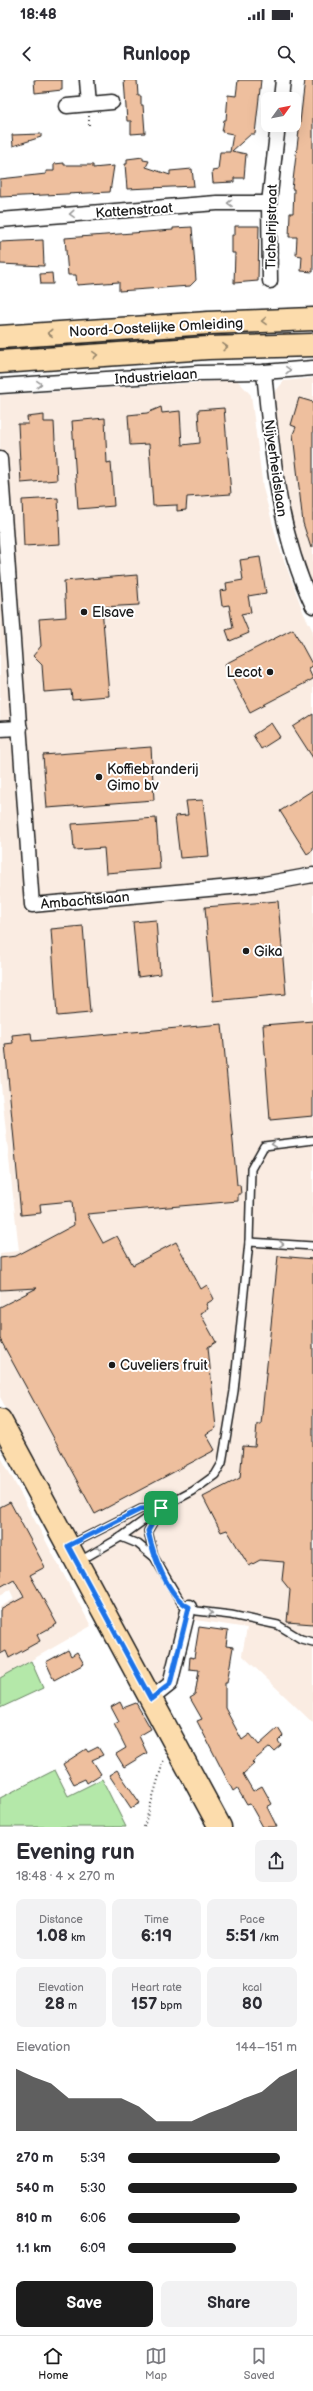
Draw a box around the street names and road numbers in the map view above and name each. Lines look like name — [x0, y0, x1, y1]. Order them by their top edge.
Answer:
street label: Tichelrijstraat — [262, 183, 281, 270]
street label: Kattenstraat — [95, 199, 174, 222]
street label: Noord-Oostelijke Omleiding — [68, 314, 244, 341]
street label: Industrielaan — [114, 365, 198, 388]
street label: Nijverheidslaan — [260, 418, 291, 518]
street label: Ambachtslaan — [40, 888, 130, 913]

